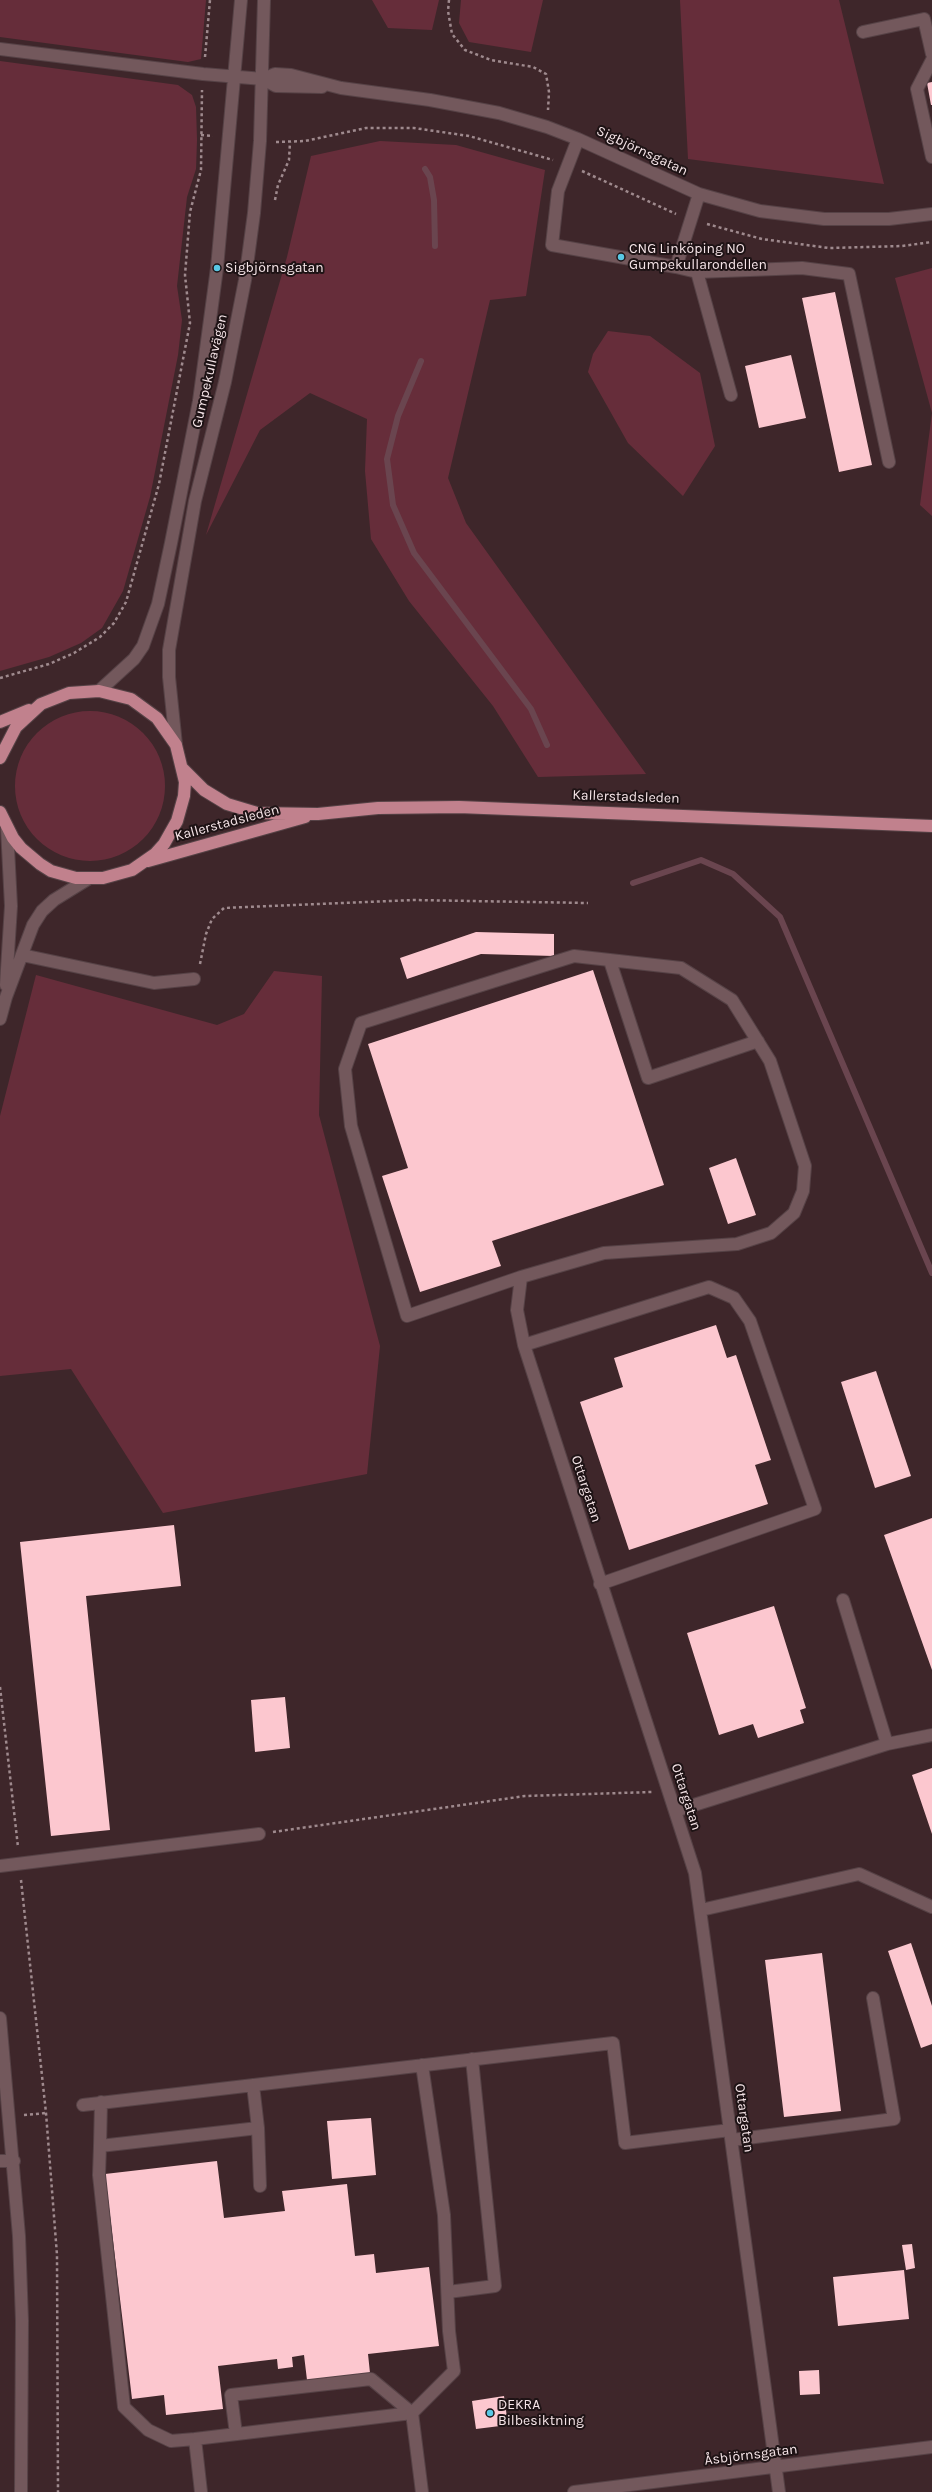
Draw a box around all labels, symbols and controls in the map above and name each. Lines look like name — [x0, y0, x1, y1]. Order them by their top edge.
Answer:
street label: Sigbjörnsgatan — [594, 123, 690, 179]
place label: CNG Linköping NO Gumpekullarondellen — [629, 241, 767, 274]
marker: CNG Linköping NO Gumpekullarondellen — [616, 252, 626, 262]
place label: Sigbjörnsgatan — [225, 260, 324, 276]
marker: Sigbjörnsgatan — [212, 263, 222, 273]
street label: Gumpekullavägen — [189, 313, 231, 429]
street label: Kallerstadsleden — [572, 787, 680, 807]
street label: Kallerstadsleden — [173, 801, 281, 845]
street label: Ottargatan — [567, 1454, 605, 1524]
street label: Ottargatan — [667, 1762, 705, 1832]
street label: Ottargatan — [731, 2083, 757, 2153]
place label: DEKRA Bilbesiktning — [498, 2397, 584, 2430]
marker: DEKRA Bilbesiktning — [485, 2408, 495, 2418]
street label: Åsbjörnsgatan — [704, 2441, 798, 2469]

